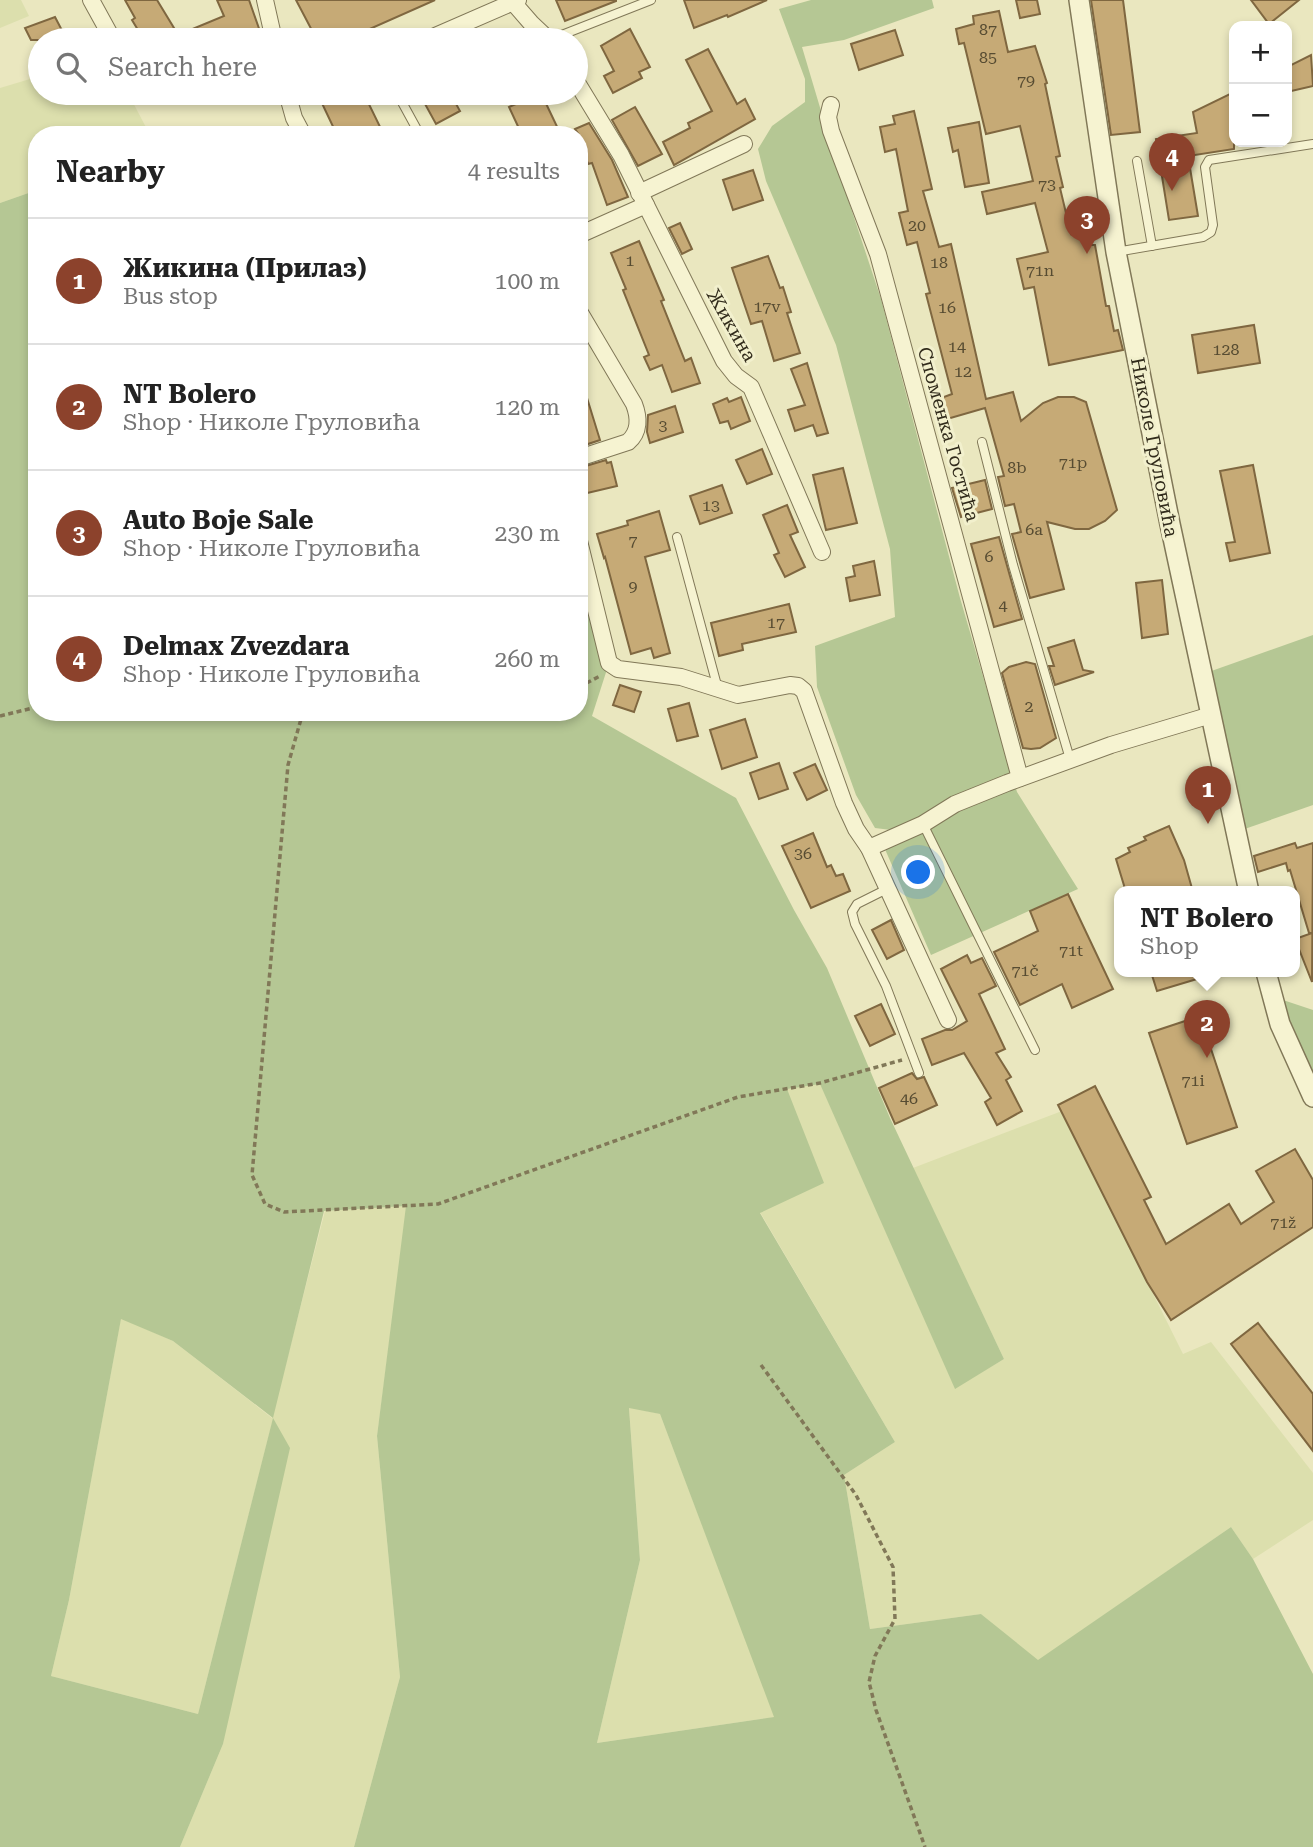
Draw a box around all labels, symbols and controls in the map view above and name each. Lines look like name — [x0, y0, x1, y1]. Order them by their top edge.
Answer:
house number: 87 — [979, 20, 997, 39]
map controls — [1229, 21, 1292, 147]
button: + — [1229, 21, 1292, 84]
search box — [28, 28, 588, 105]
icon: search — [52, 48, 90, 86]
house number: 85 — [979, 48, 997, 67]
text: Search here — [108, 52, 257, 82]
house number: 79 — [1017, 71, 1035, 90]
button: − — [1229, 84, 1292, 147]
pin: 4 — [1149, 133, 1195, 191]
text: Nearby — [56, 154, 165, 189]
text: 4 results — [468, 158, 560, 185]
house number: 73 — [1038, 175, 1056, 194]
pin: 3 — [1064, 196, 1110, 254]
house number: 20 — [908, 216, 926, 235]
house number: 1 — [626, 251, 635, 270]
text: Жикина (Прилаз) — [123, 253, 366, 283]
house number: 18 — [930, 253, 948, 272]
house number: 71n — [1026, 261, 1054, 280]
text: 1 — [73, 268, 85, 295]
text: 100 m — [495, 268, 560, 295]
text: Bus stop — [123, 283, 218, 310]
street label: Жикина — [702, 285, 762, 366]
house number: 17v — [753, 297, 781, 316]
house number: 16 — [938, 298, 956, 317]
house number: 14 — [948, 337, 966, 356]
house number: 128 — [1213, 340, 1239, 359]
street label: Споменка Гостића — [913, 344, 985, 525]
street label: Николе Груловића — [1126, 355, 1183, 540]
house number: 12 — [954, 362, 972, 381]
text: NT Bolero — [123, 379, 256, 409]
text: 2 — [73, 394, 85, 421]
text: 120 m — [495, 394, 560, 421]
text: Shop · Николе Груловића — [123, 409, 420, 436]
house number: 3 — [659, 416, 668, 435]
house number: 71p — [1059, 453, 1087, 472]
house number: 8b — [1007, 458, 1027, 477]
house number: 13 — [702, 496, 720, 515]
text: Auto Boje Sale — [123, 505, 313, 535]
text: 3 — [73, 520, 85, 547]
text: 230 m — [495, 520, 560, 547]
house number: 6a — [1025, 520, 1043, 539]
house number: 7 — [629, 531, 638, 550]
text: Shop · Николе Груловића — [123, 535, 420, 562]
house number: 6 — [985, 547, 994, 566]
house number: 9 — [629, 577, 638, 596]
house number: 4 — [999, 596, 1008, 615]
house number: 17 — [767, 613, 785, 632]
text: Delmax Zvezdara — [123, 631, 349, 661]
text: 4 — [73, 646, 85, 673]
text: 260 m — [495, 646, 560, 673]
text: Shop · Николе Груловића — [123, 661, 420, 688]
house number: 2 — [1025, 697, 1034, 716]
pin: 1 — [1185, 766, 1231, 824]
house number: 36 — [794, 844, 812, 863]
your location — [901, 855, 935, 889]
popup — [1114, 886, 1300, 977]
text: NT Bolero — [1140, 903, 1274, 933]
text: Shop — [1140, 933, 1199, 960]
house number: 71t — [1059, 941, 1083, 960]
house number: 71č — [1012, 961, 1038, 980]
pin: 2 — [1184, 1000, 1230, 1058]
house number: 71i — [1181, 1071, 1205, 1090]
house number: 46 — [900, 1089, 918, 1108]
house number: 71ž — [1270, 1213, 1296, 1232]

